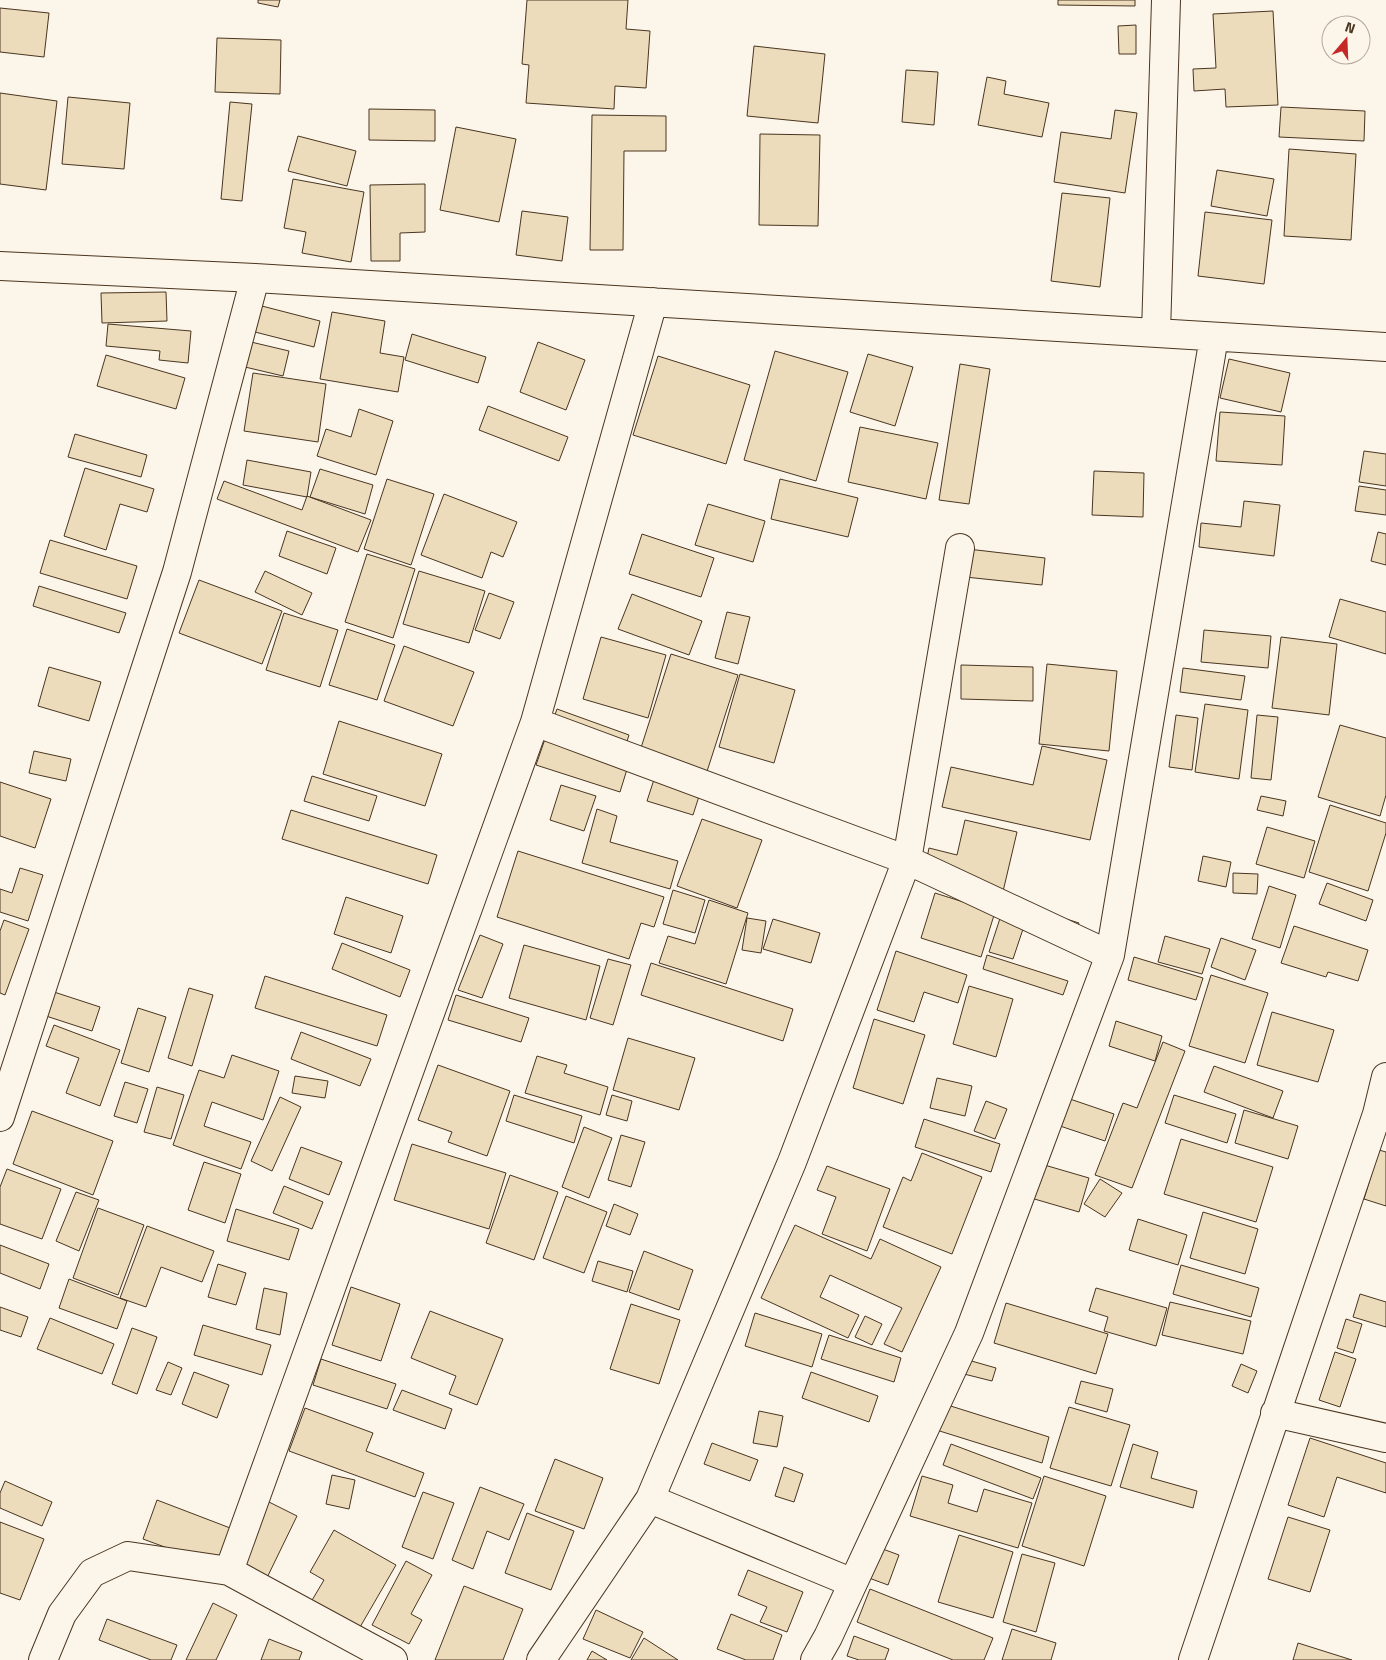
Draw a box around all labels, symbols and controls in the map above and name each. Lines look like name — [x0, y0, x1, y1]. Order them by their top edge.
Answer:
north arrow — [1321, 15, 1371, 65]
text: N — [1342, 16, 1358, 39]

